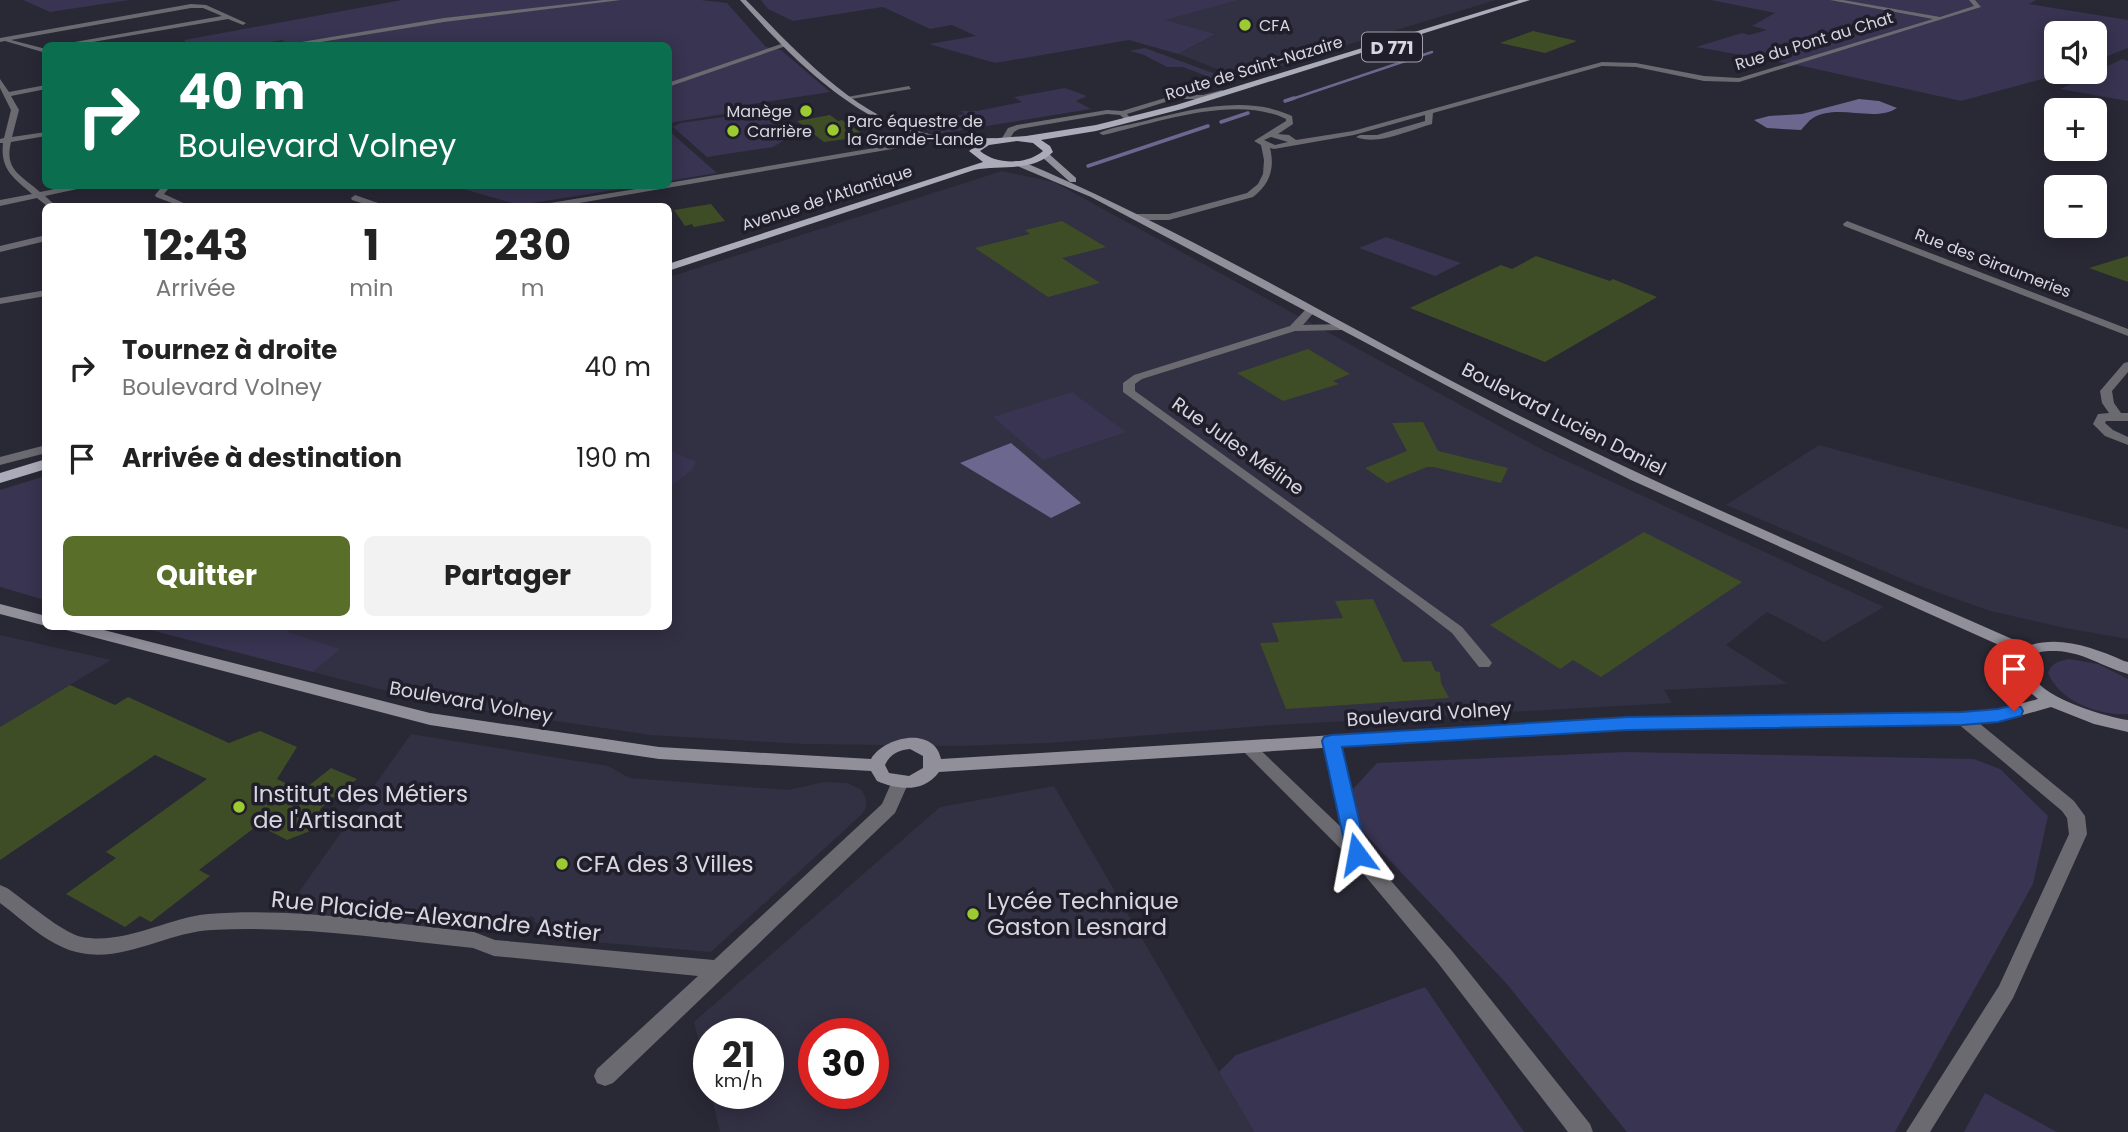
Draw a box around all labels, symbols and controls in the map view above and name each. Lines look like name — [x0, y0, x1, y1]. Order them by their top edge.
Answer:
street label: Rue du Pont au Chat — [1732, 6, 1896, 76]
place label: CFA — [1259, 14, 1290, 37]
marker: CFA — [1237, 17, 1253, 33]
map controls — [2044, 21, 2107, 238]
button: sound — [2044, 21, 2107, 84]
street label: Route de Saint-Nazaire — [1163, 30, 1346, 106]
road number: D 771 — [1362, 32, 1422, 62]
text: 40 m — [178, 58, 305, 126]
icon: right — [63, 70, 154, 161]
button: + — [2044, 98, 2107, 161]
place label: Manège — [727, 100, 792, 123]
marker: Manège — [798, 103, 814, 119]
place label: Parc équestre de la Grande-Lande — [847, 110, 984, 151]
place label: Carrière — [747, 120, 812, 143]
marker: Parc équestre de la Grande-Lande — [825, 122, 841, 138]
text: Boulevard Volney — [178, 123, 456, 168]
marker: Carrière — [725, 123, 741, 139]
street label: Avenue de l'Atlantique — [739, 160, 915, 236]
button: − — [2044, 175, 2107, 238]
text: 12:43 — [143, 216, 248, 275]
text: 1 — [363, 216, 379, 275]
text: 230 — [494, 216, 571, 275]
street label: Rue des Giraumeries — [1912, 223, 2074, 303]
text: Arrivée — [156, 272, 236, 304]
text: min — [349, 272, 393, 304]
text: m — [521, 272, 545, 304]
text: Tournez à droite — [122, 332, 337, 368]
icon: right — [63, 349, 101, 387]
text: 40 m — [585, 349, 651, 385]
street label: Boulevard Lucien Daniel — [1457, 356, 1671, 482]
text: Boulevard Volney — [122, 371, 322, 403]
street label: Rue Jules Méline — [1166, 390, 1310, 502]
icon: arrive — [63, 440, 101, 478]
text: Arrivée à destination — [122, 440, 402, 476]
text: 190 m — [576, 440, 651, 476]
button: Quitter — [63, 536, 350, 616]
button: Partager — [364, 536, 651, 616]
pin — [1984, 639, 2044, 711]
icon: arrive — [1995, 650, 2033, 688]
street label: Boulevard Volney — [387, 674, 555, 730]
street label: Boulevard Volney — [1346, 695, 1513, 733]
place label: Institut des Métiers de l'Artisanat — [253, 778, 468, 836]
marker: Institut des Métiers de l'Artisanat — [231, 799, 247, 815]
position arrow — [1320, 817, 1394, 891]
place label: CFA des 3 Villes — [576, 848, 753, 880]
marker: CFA des 3 Villes — [554, 856, 570, 872]
street label: Rue Placide-Alexandre Astier — [270, 883, 602, 949]
place label: Lycée Technique Gaston Lesnard — [987, 885, 1179, 943]
marker: Lycée Technique Gaston Lesnard — [965, 906, 981, 922]
speed limit sign: 30 — [798, 1018, 889, 1109]
text: 21 — [722, 1030, 755, 1079]
text: km/h — [715, 1068, 762, 1093]

